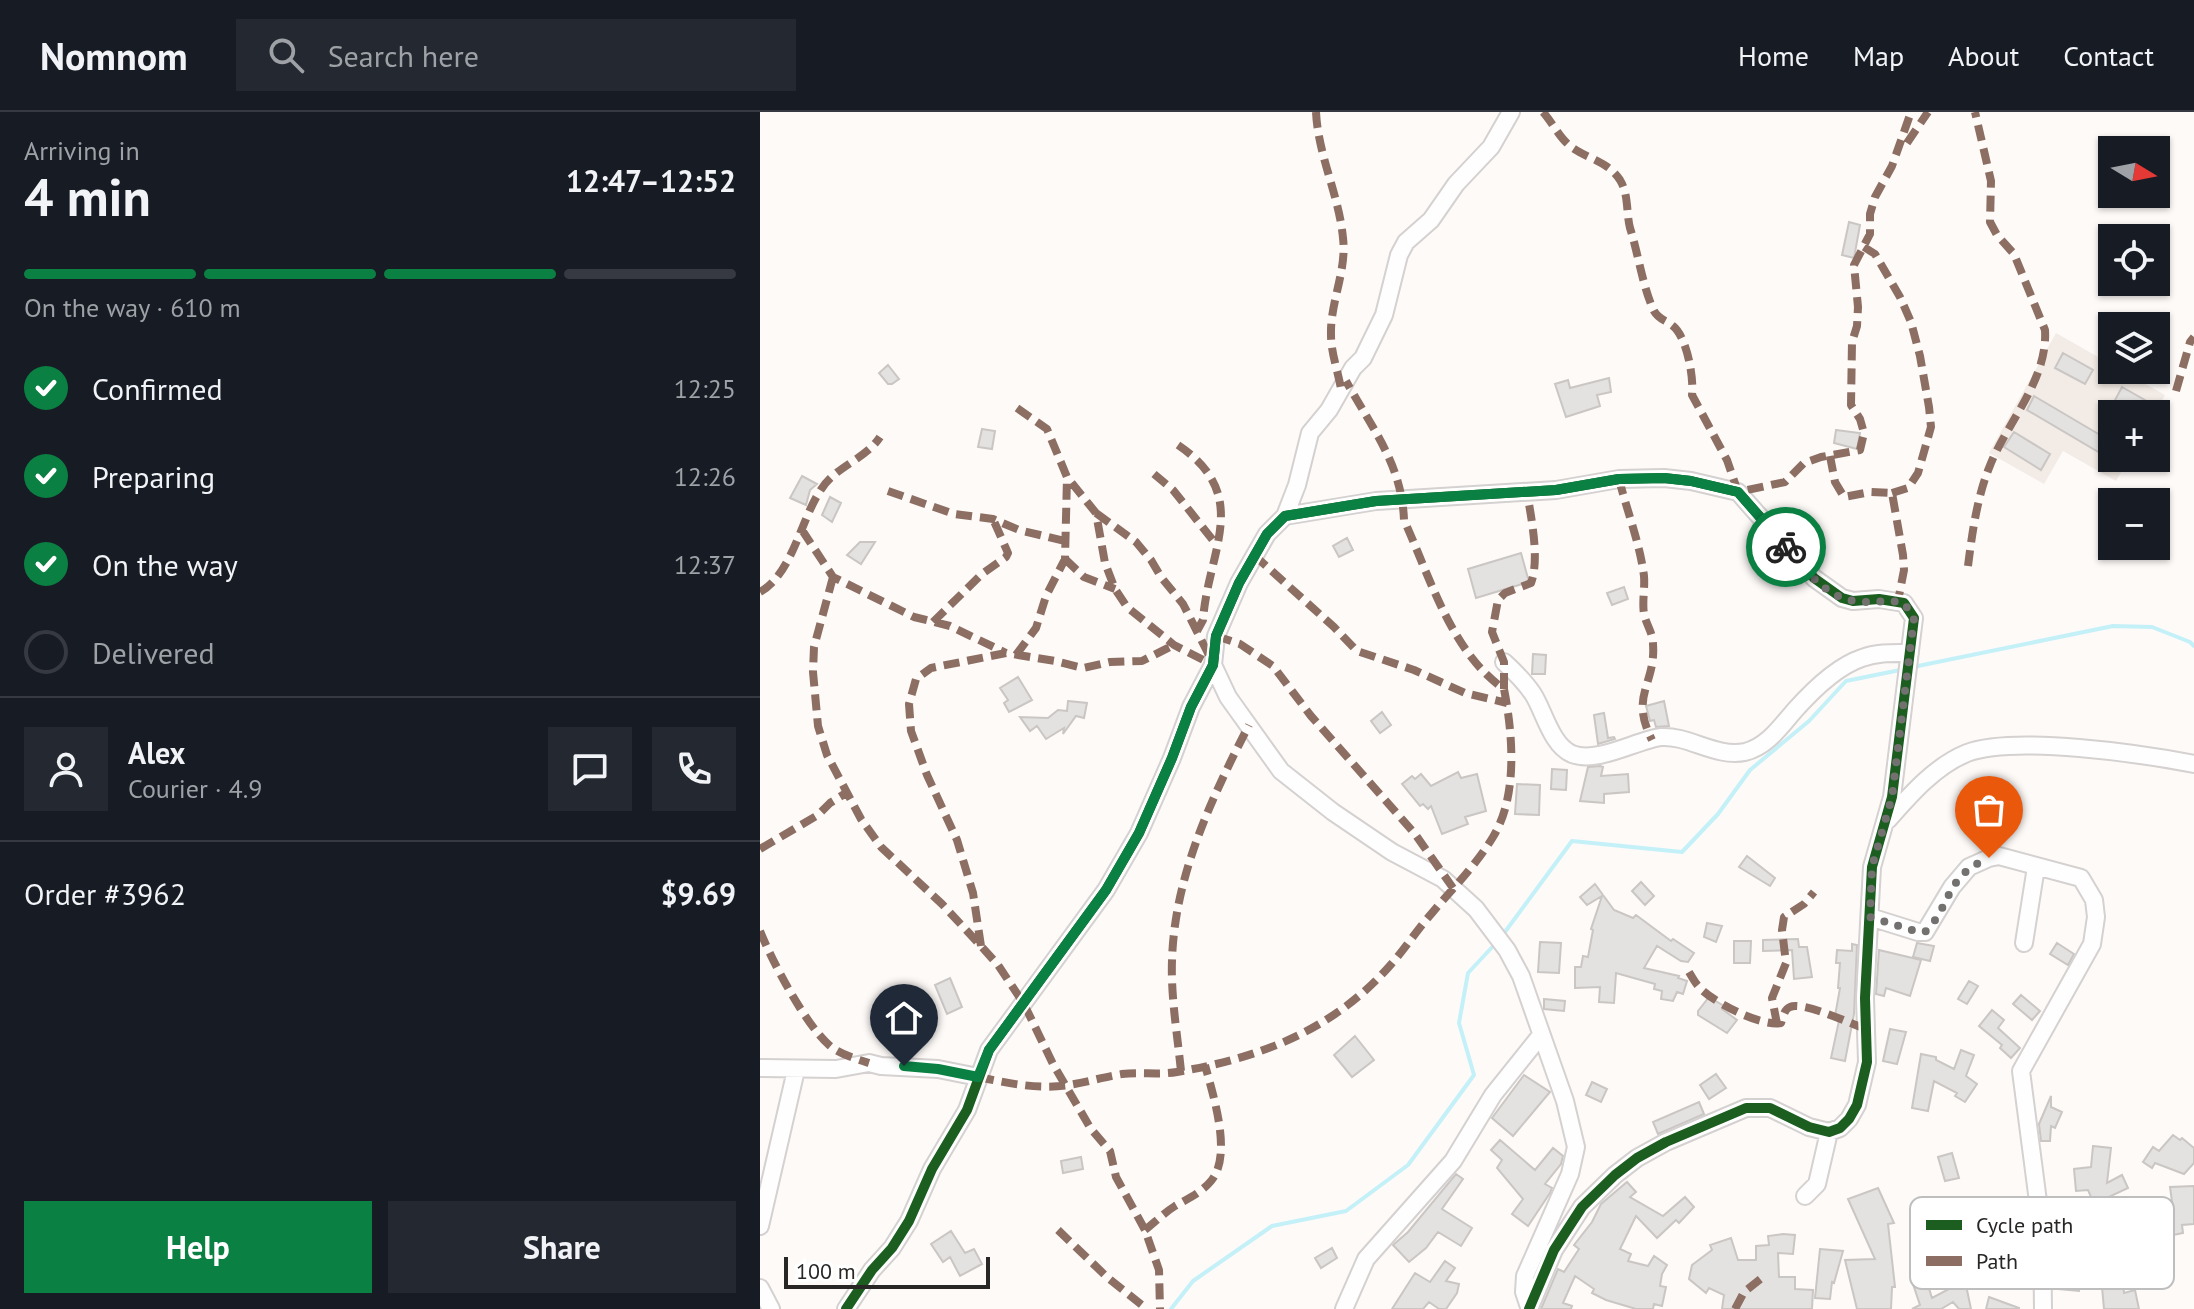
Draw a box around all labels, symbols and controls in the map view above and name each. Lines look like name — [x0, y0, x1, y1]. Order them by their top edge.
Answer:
search box — [236, 19, 796, 91]
text: Nomnom — [40, 31, 188, 80]
icon: search — [264, 33, 308, 77]
text: Search here — [328, 36, 479, 75]
text: Home — [1738, 37, 1809, 74]
text: Map — [1853, 37, 1904, 74]
text: About — [1948, 37, 2019, 74]
text: Contact — [2063, 37, 2154, 74]
text: Arriving in — [24, 134, 140, 167]
north arrow — [2098, 136, 2170, 208]
map controls — [2098, 136, 2170, 560]
text: 12:47–12:52 — [566, 161, 736, 200]
text: 4 min — [24, 163, 151, 230]
button: locate — [2098, 224, 2170, 296]
text: On the way · 610 m — [24, 291, 241, 324]
button: layers — [2098, 312, 2170, 384]
icon: check — [24, 366, 68, 410]
text: Confirmed — [92, 369, 223, 408]
text: 12:25 — [674, 372, 736, 405]
button: + — [2098, 400, 2170, 472]
icon: check — [24, 454, 68, 498]
text: Preparing — [92, 457, 215, 496]
text: 12:26 — [674, 460, 736, 493]
button: − — [2098, 488, 2170, 560]
courier — [1746, 507, 1826, 587]
icon: bike — [1764, 525, 1808, 569]
icon: check — [24, 542, 68, 586]
text: On the way — [92, 545, 238, 584]
text: 12:37 — [674, 548, 736, 581]
text: Delivered — [92, 633, 215, 672]
button: person — [24, 727, 108, 811]
button: chat — [548, 727, 632, 811]
button: phone — [652, 727, 736, 811]
text: Alex — [128, 733, 185, 772]
text: Courier · 4.9 — [128, 772, 262, 805]
pin — [1955, 776, 2023, 858]
icon: bag — [1967, 788, 2011, 832]
text: Order #3962 — [24, 874, 186, 913]
text: $9.69 — [661, 874, 736, 913]
pin — [870, 984, 938, 1066]
icon: home — [882, 996, 926, 1040]
legend — [1910, 1197, 2174, 1289]
button: Help — [24, 1201, 372, 1293]
button: Share — [388, 1201, 736, 1293]
text: Cycle path — [1976, 1211, 2073, 1239]
text: Path — [1976, 1247, 2018, 1275]
scale bar — [784, 1253, 990, 1289]
text: 100 m — [796, 1257, 856, 1285]

